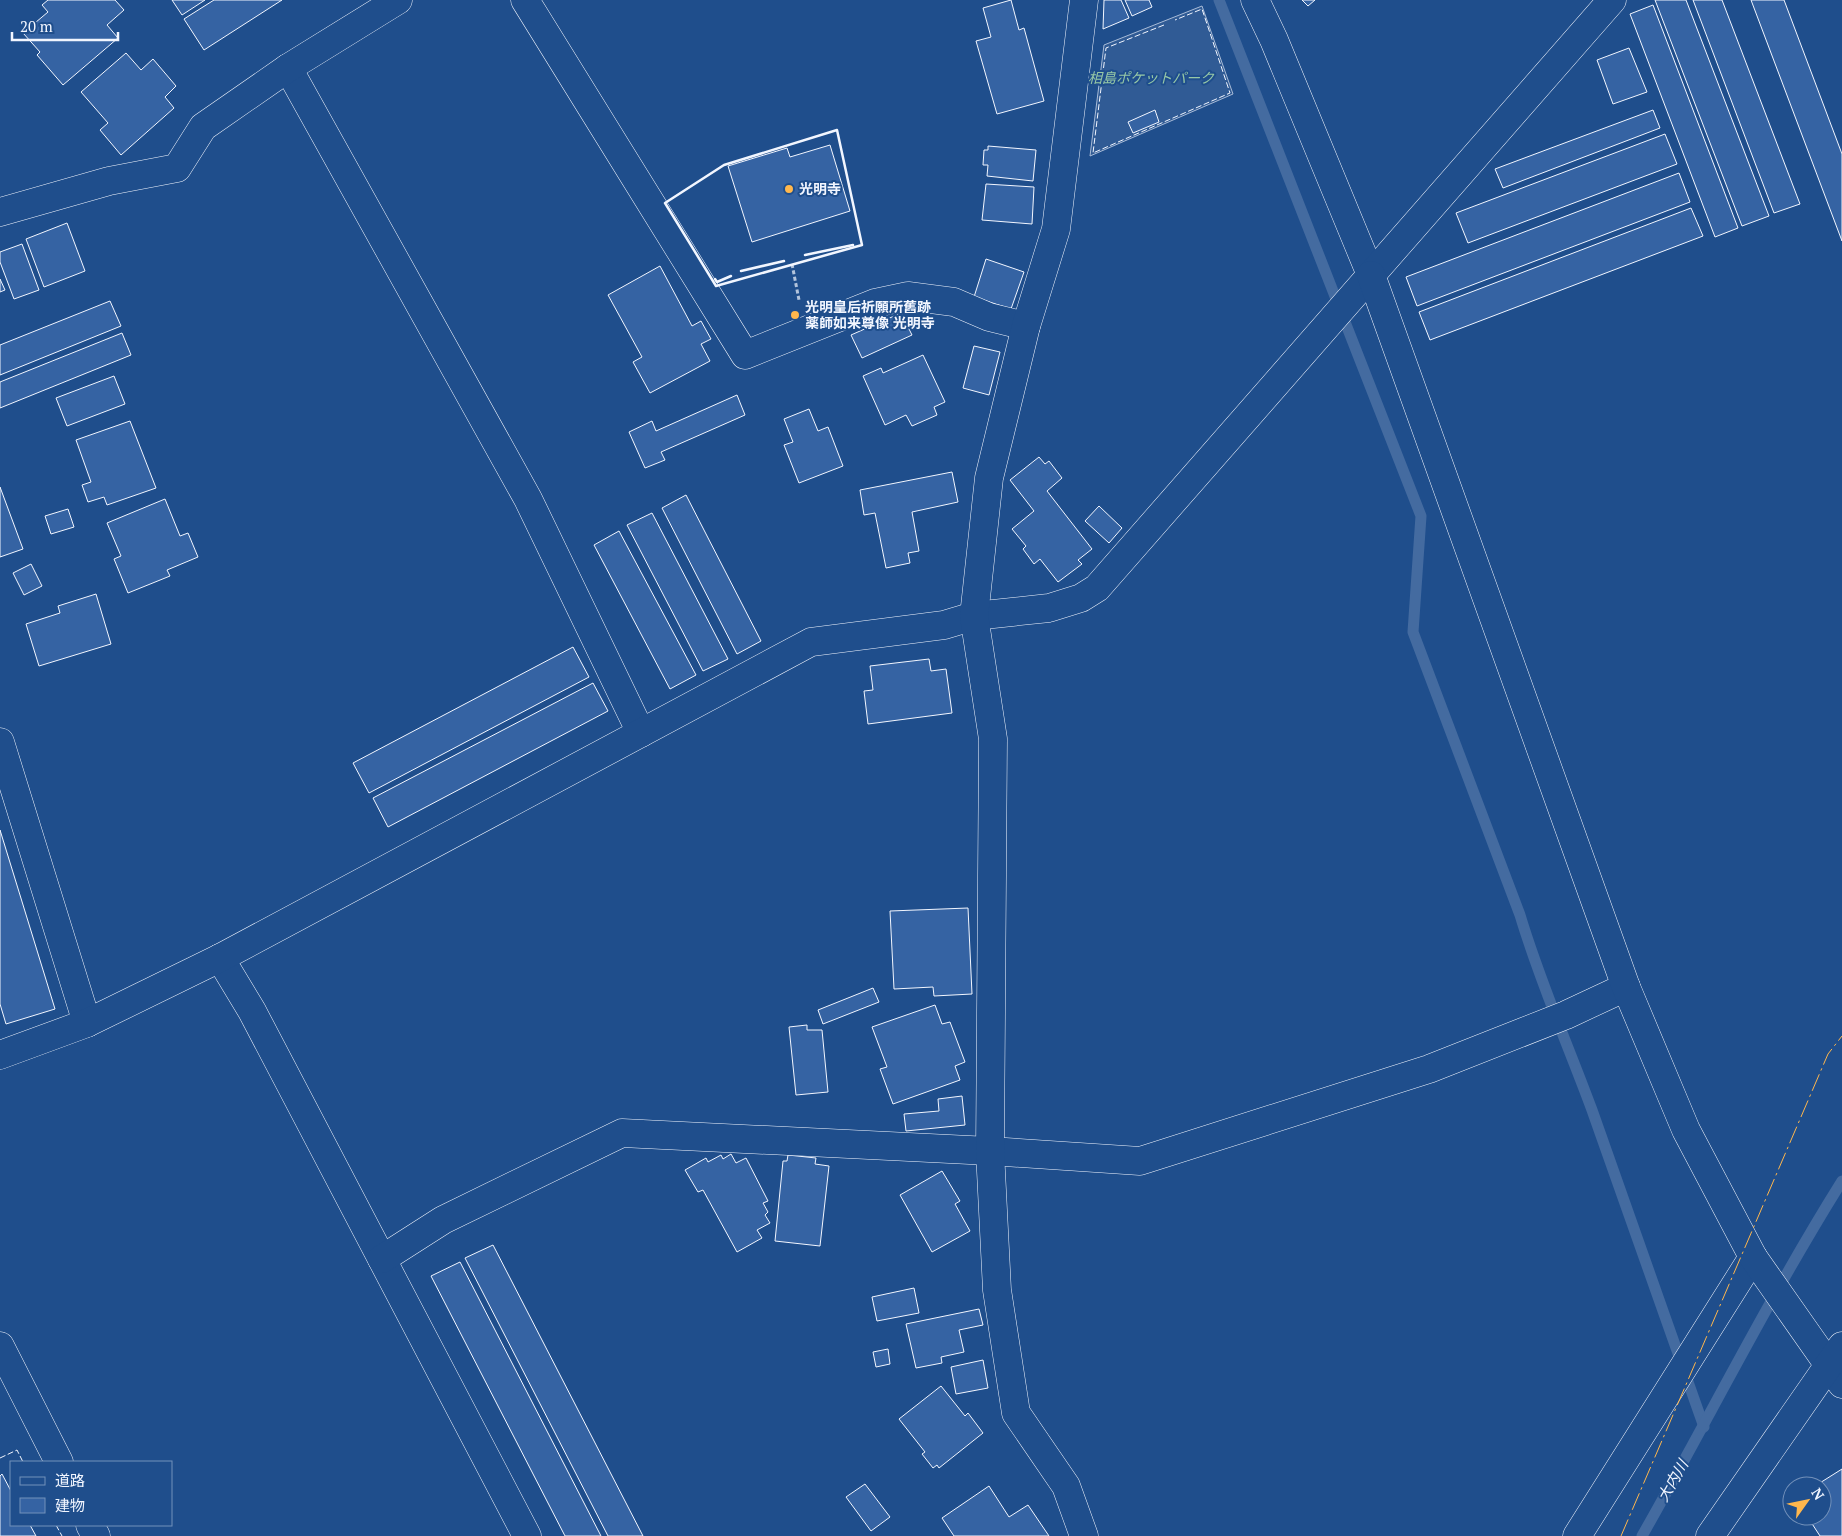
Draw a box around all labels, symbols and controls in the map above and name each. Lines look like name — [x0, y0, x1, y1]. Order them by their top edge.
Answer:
scale bar — [12, 10, 119, 42]
text: 20 m — [20, 16, 53, 36]
park label: 相島ポケットパーク — [1088, 68, 1215, 87]
place label: 光明寺 — [799, 179, 841, 198]
marker: 光明寺 — [783, 183, 795, 195]
place label: 光明皇后祈願所舊跡 薬師如来尊像 光明寺 — [805, 297, 935, 332]
marker: 光明皇后祈願所舊跡 薬師如来尊像 光明寺 — [789, 309, 801, 321]
water label: 大内川 — [1652, 1454, 1693, 1505]
legend — [10, 1461, 172, 1526]
text: 道路 — [55, 1470, 85, 1490]
north arrow — [1782, 1476, 1832, 1526]
text: N — [1807, 1484, 1829, 1504]
text: 建物 — [55, 1495, 85, 1515]

